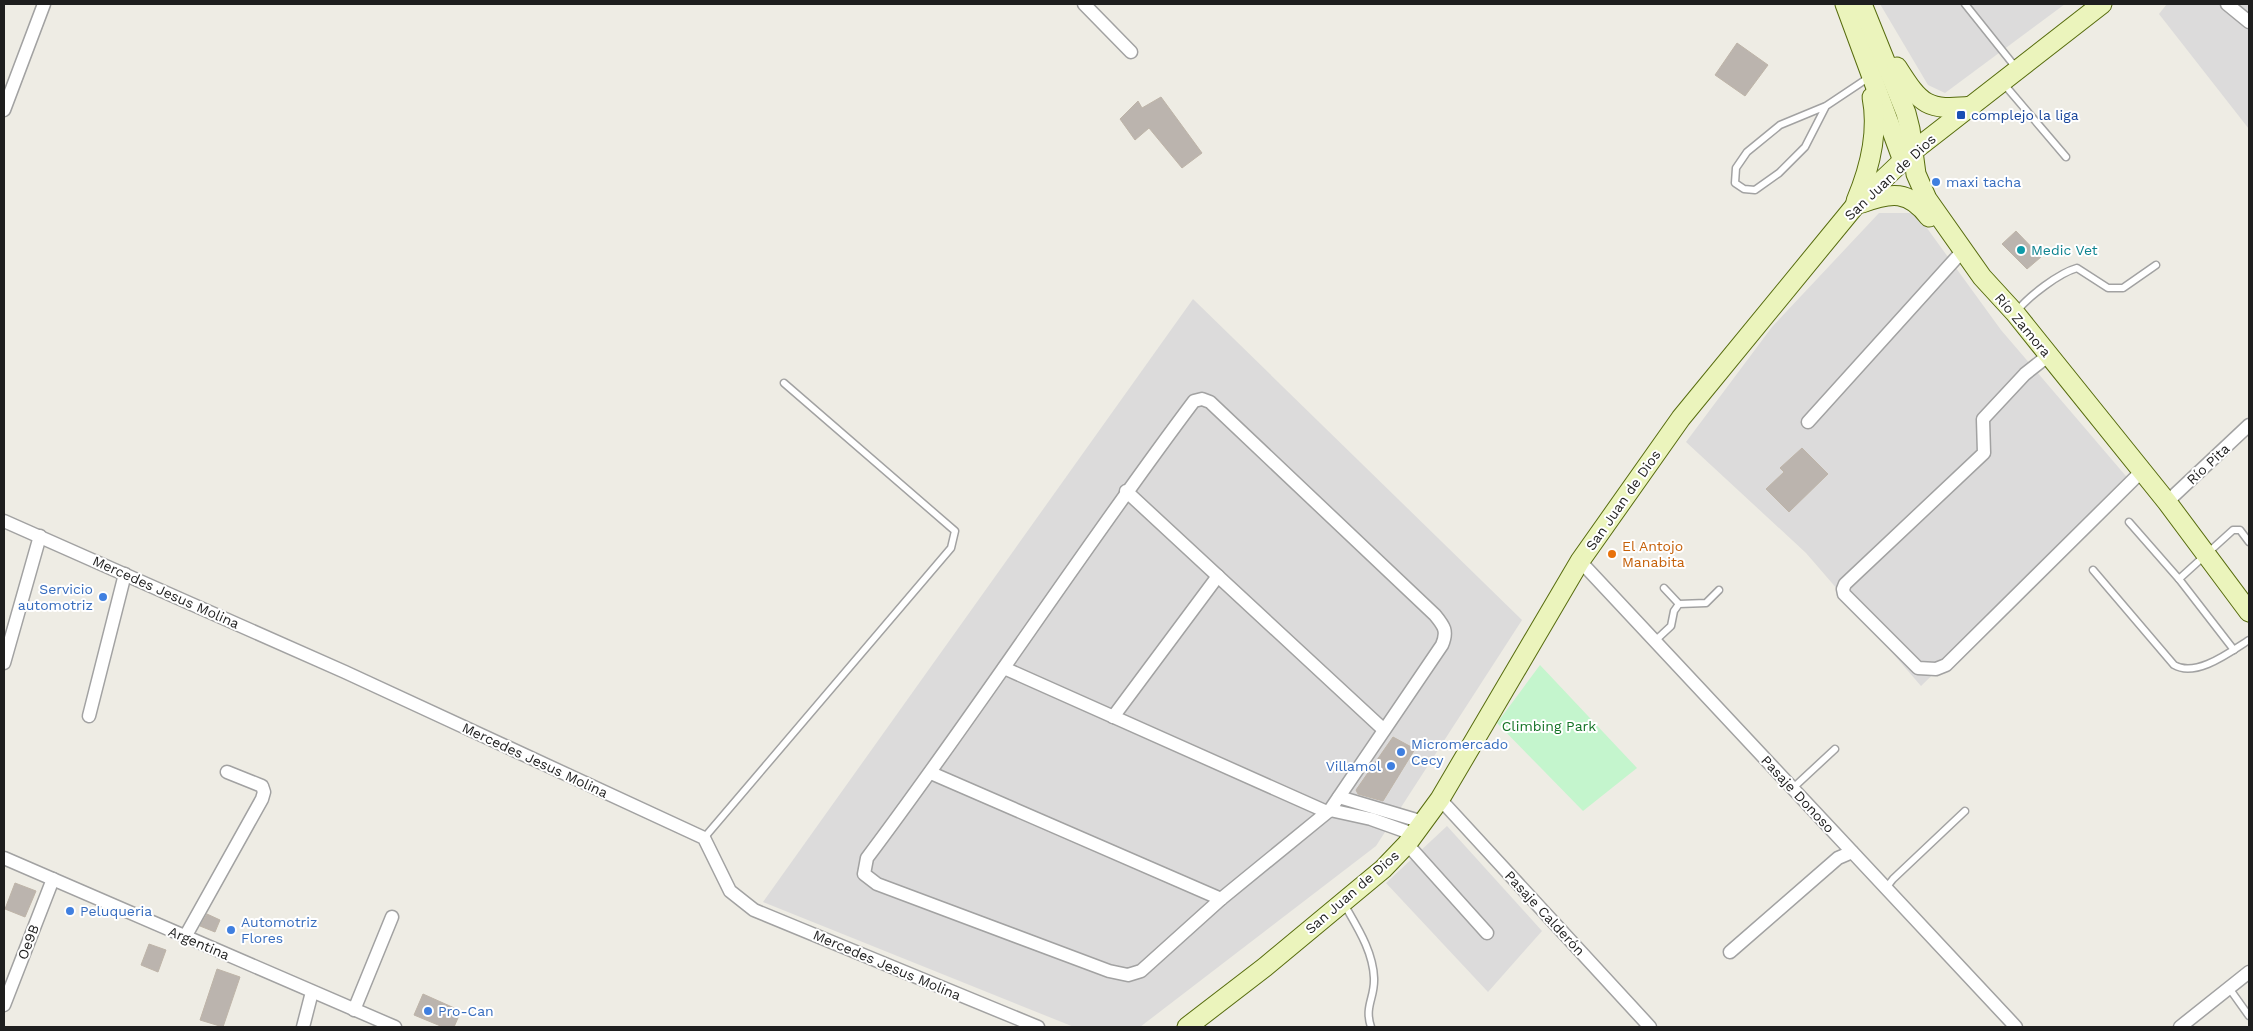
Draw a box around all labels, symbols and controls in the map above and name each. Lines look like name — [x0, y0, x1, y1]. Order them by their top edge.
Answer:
place label: complejo la liga — [1971, 107, 2079, 123]
marker: complejo la liga — [1955, 109, 1967, 121]
street label: San Juan de Dios — [1841, 131, 1939, 223]
place label: maxi tacha — [1946, 174, 2021, 190]
marker: maxi tacha — [1930, 176, 1942, 188]
place label: Medic Vet — [2031, 242, 2098, 258]
marker: Medic Vet — [2015, 244, 2027, 256]
street label: Río Zamora — [1992, 290, 2054, 360]
street label: Río Pita — [2183, 440, 2233, 488]
street label: San Juan de Dios — [1582, 447, 1664, 553]
place label: El Antojo Manabita — [1622, 538, 1685, 570]
marker: El Antojo Manabita — [1606, 548, 1618, 560]
street label: Mercedes Jesus Molina — [90, 552, 242, 632]
place label: Servicio automotriz — [18, 581, 93, 613]
marker: Servicio automotriz — [97, 591, 109, 603]
park label: Climbing Park — [1502, 718, 1596, 734]
street label: Mercedes Jesus Molina — [460, 719, 610, 801]
place label: Micromercado Cecy — [1411, 736, 1508, 768]
marker: Micromercado Cecy — [1395, 746, 1407, 758]
street label: Pasaje Donoso — [1758, 752, 1838, 836]
place label: Villamol — [1326, 758, 1382, 774]
marker: Villamol — [1385, 760, 1397, 772]
street label: San Juan de Dios — [1302, 847, 1402, 937]
street label: Pasaje Calderón — [1502, 867, 1588, 959]
place label: Peluqueria — [80, 903, 152, 919]
marker: Peluqueria — [64, 905, 76, 917]
place label: Automotriz Flores — [241, 914, 317, 946]
street label: Oe9B — [14, 922, 42, 962]
street label: Argentina — [166, 923, 232, 963]
marker: Automotriz Flores — [225, 924, 237, 936]
street label: Mercedes Jesus Molina — [811, 927, 963, 1003]
place label: Pro-Can — [438, 1003, 494, 1019]
marker: Pro-Can — [422, 1005, 434, 1017]

